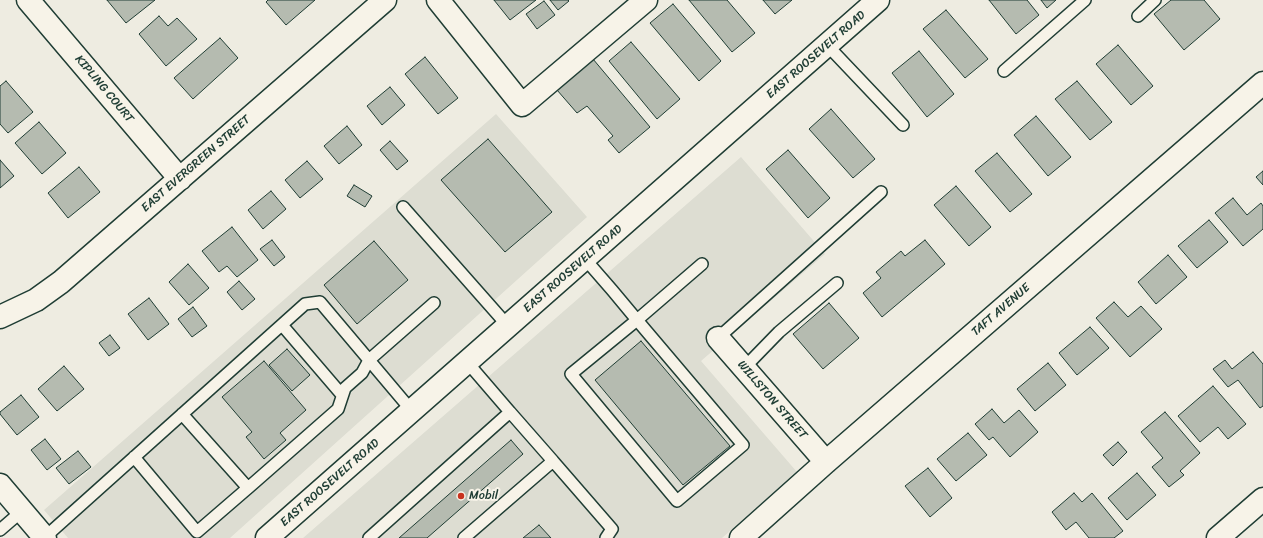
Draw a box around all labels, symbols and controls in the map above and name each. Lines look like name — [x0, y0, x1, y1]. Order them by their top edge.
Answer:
street label: EAST ROOSEVELT ROAD — [763, 8, 869, 102]
street label: KIPLING COURT — [72, 52, 136, 126]
street label: EAST EVERGREEN STREET — [138, 113, 254, 215]
street label: EAST ROOSEVELT ROAD — [520, 222, 626, 316]
street label: TAFT AVENUE — [969, 281, 1033, 339]
street label: WILLSTON STREET — [734, 358, 810, 442]
street label: EAST ROOSEVELT ROAD — [277, 436, 383, 530]
place label: Mobil — [469, 489, 498, 503]
marker: Mobil — [456, 491, 466, 501]

